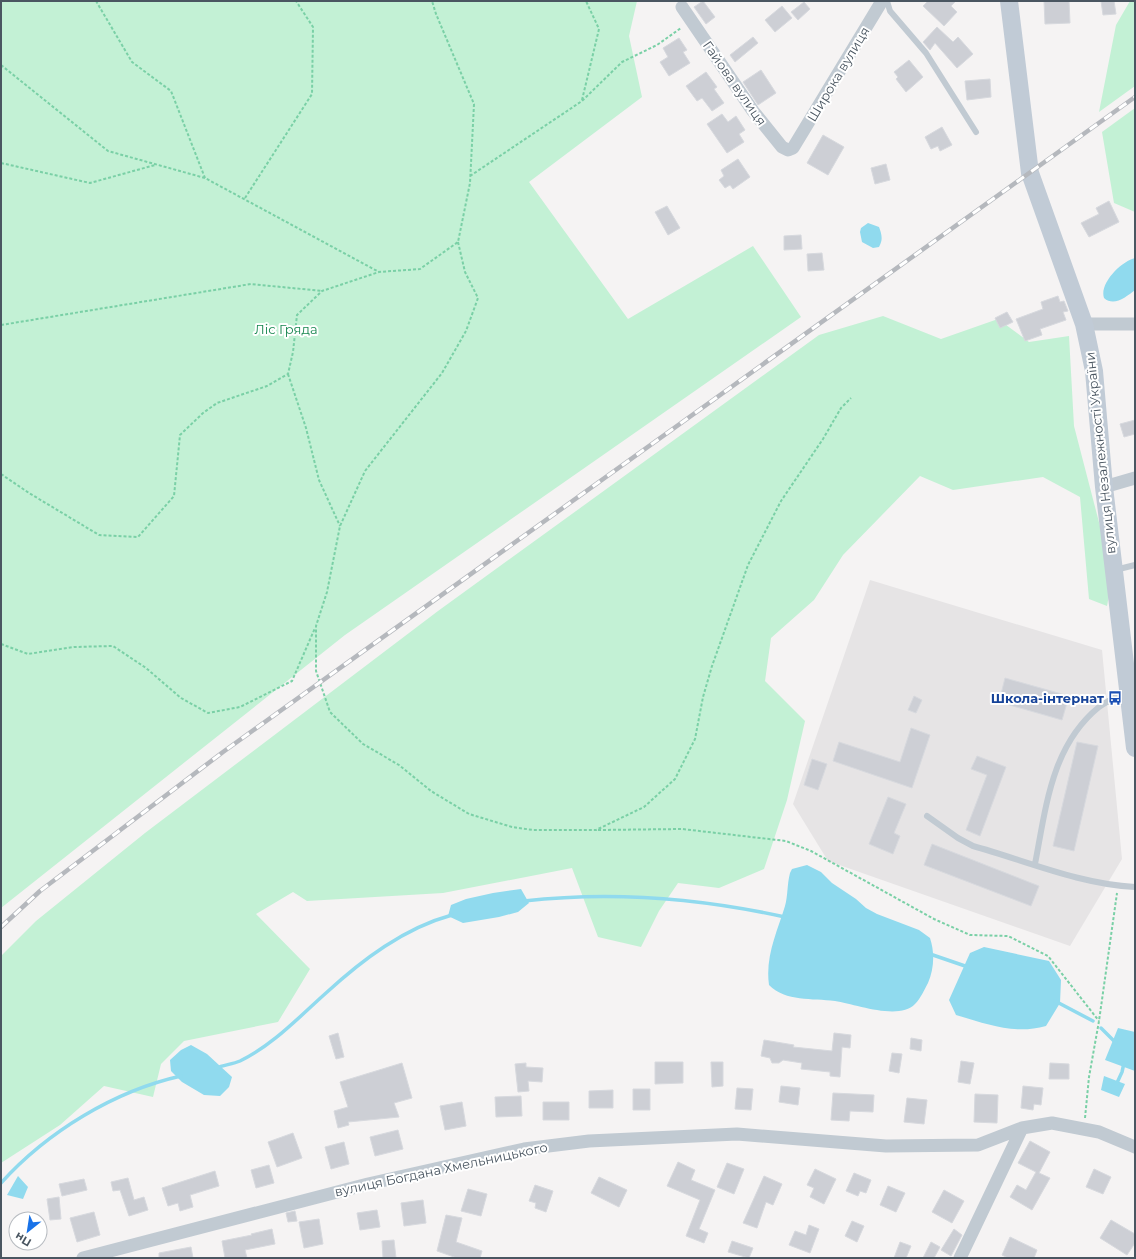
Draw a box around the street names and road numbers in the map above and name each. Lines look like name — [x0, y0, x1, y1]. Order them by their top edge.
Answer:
street label: Широка вулиця — [803, 24, 873, 124]
street label: Гайова вулиця — [700, 38, 770, 128]
street label: вулиця Незалежності України — [1081, 351, 1119, 555]
street label: вулиця Богдана Хмельницького — [333, 1139, 549, 1199]

